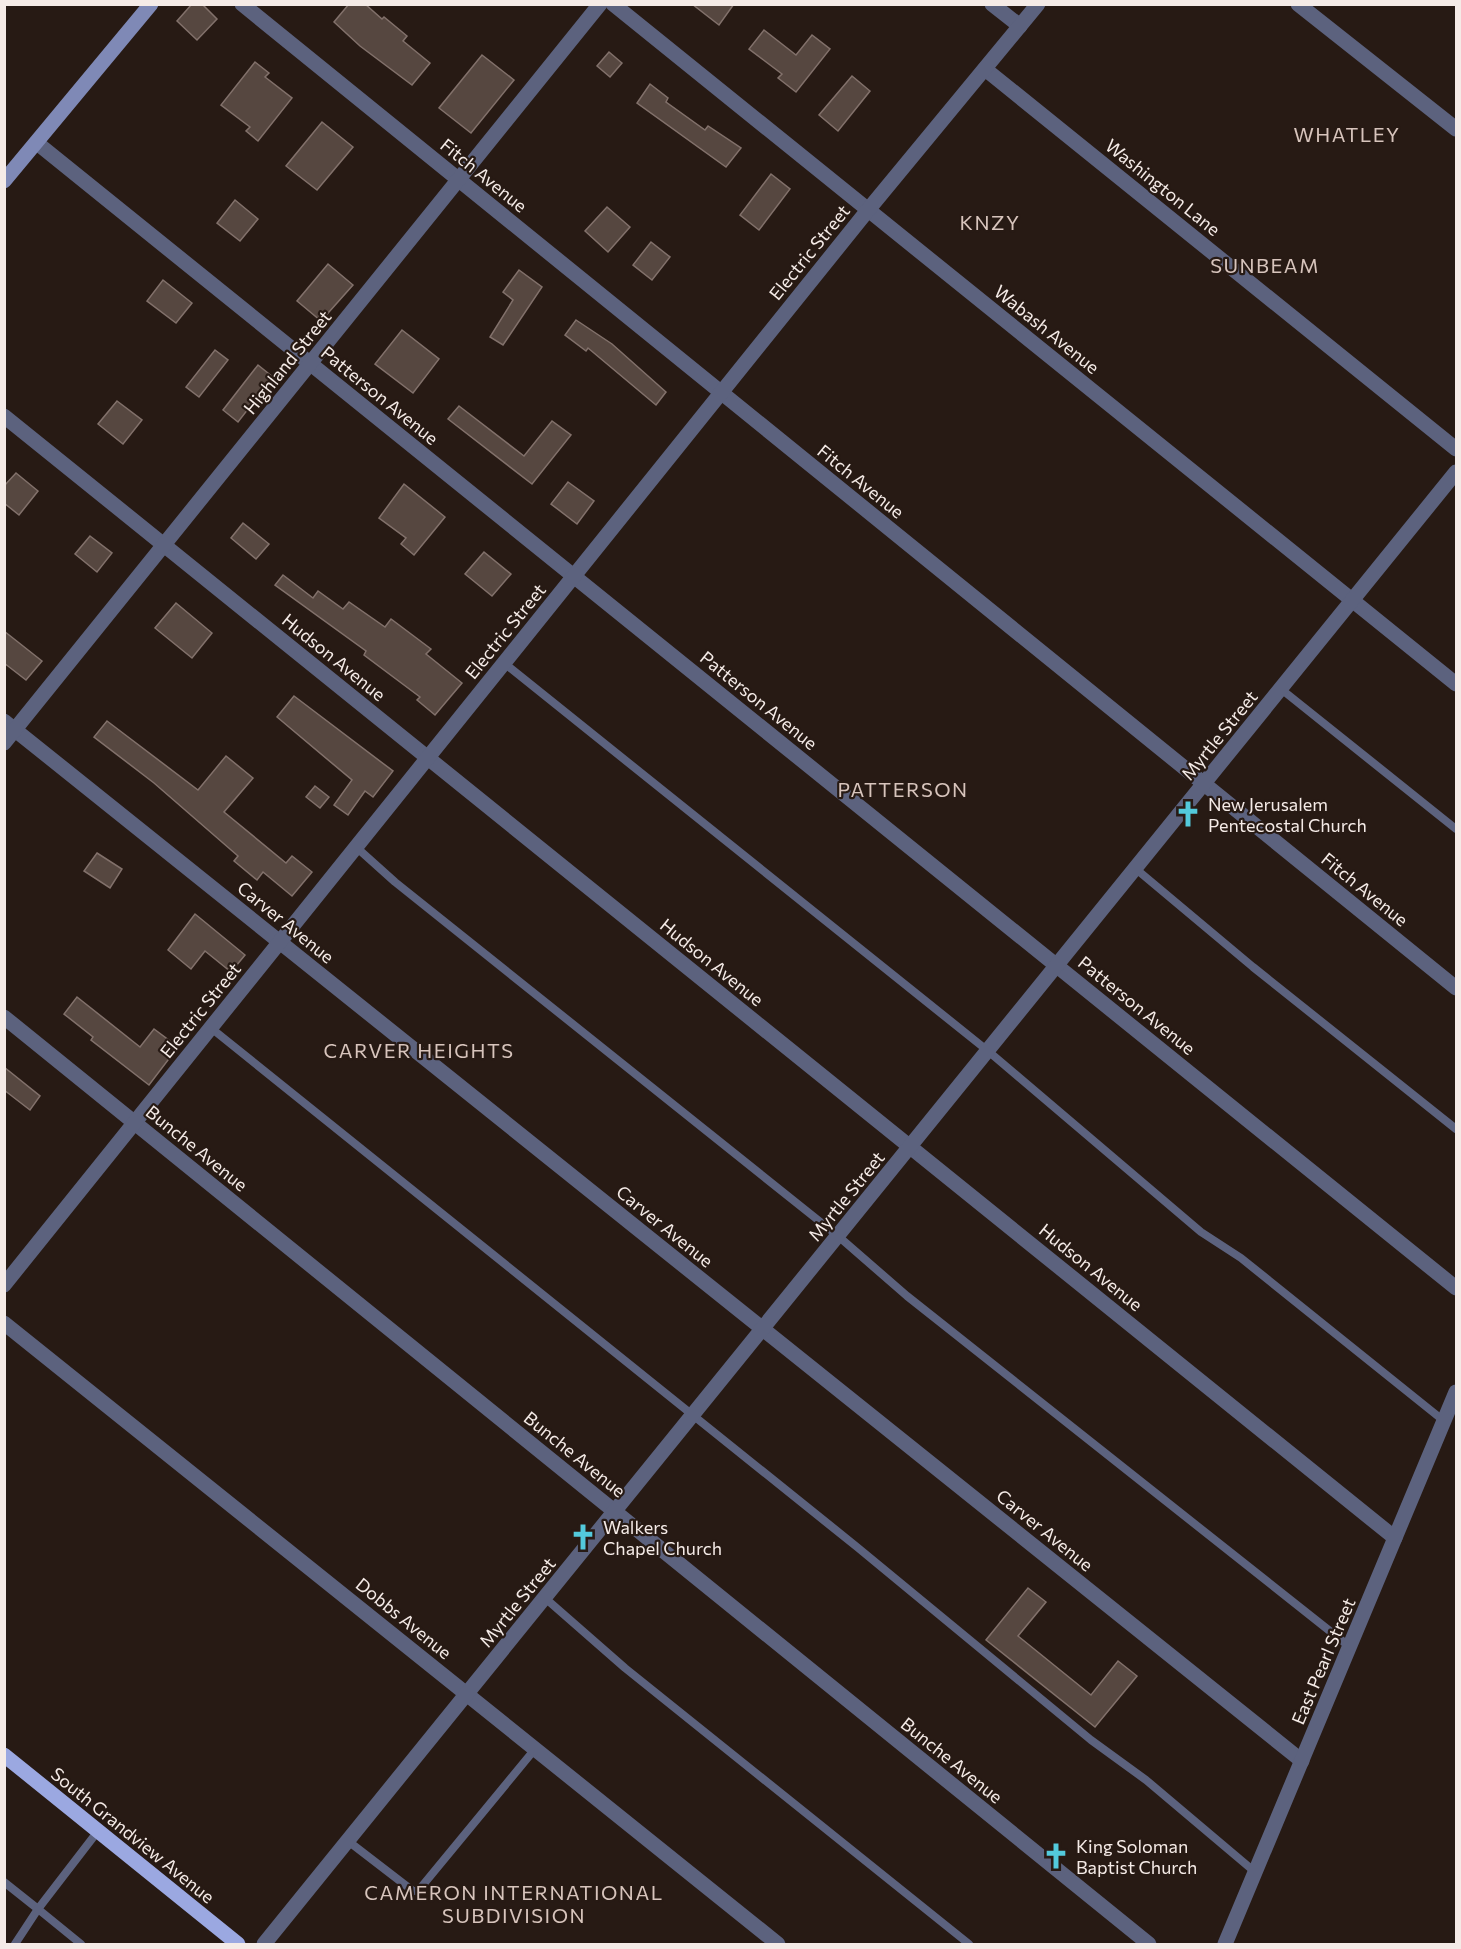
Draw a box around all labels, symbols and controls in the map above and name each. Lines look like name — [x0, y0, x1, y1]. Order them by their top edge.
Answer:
district label: WHATLEY — [1293, 122, 1401, 146]
street label: Fitch Avenue — [436, 133, 532, 217]
street label: Washington Lane — [1101, 134, 1225, 240]
street label: Electric Street — [764, 200, 854, 304]
district label: KNZY — [960, 210, 1020, 234]
district label: SUNBEAM — [1210, 253, 1320, 277]
street label: Wabash Avenue — [990, 280, 1104, 378]
street label: Highland Street — [238, 306, 336, 418]
street label: Patterson Avenue — [317, 341, 443, 449]
street label: Fitch Avenue — [813, 439, 909, 523]
street label: Electric Street — [460, 579, 550, 683]
street label: Hudson Avenue — [278, 609, 390, 705]
street label: Patterson Avenue — [696, 646, 822, 754]
street label: Myrtle Street — [1176, 686, 1262, 784]
district label: PATTERSON — [837, 777, 969, 801]
place label: New Jerusalem Pentecostal Church — [1208, 793, 1367, 836]
church icon: New Jerusalem Pentecostal Church — [1173, 799, 1203, 829]
street label: Fitch Avenue — [1317, 847, 1413, 931]
street label: Carver Avenue — [233, 876, 339, 968]
street label: Hudson Avenue — [656, 914, 768, 1010]
street label: Patterson Avenue — [1074, 951, 1200, 1059]
street label: Electric Street — [155, 958, 245, 1062]
district label: CARVER HEIGHTS — [323, 1038, 515, 1062]
street label: Bunche Avenue — [142, 1100, 252, 1196]
street label: Myrtle Street — [803, 1147, 889, 1245]
street label: Carver Avenue — [612, 1180, 718, 1272]
street label: Hudson Avenue — [1035, 1219, 1147, 1315]
street label: Bunche Avenue — [520, 1406, 630, 1502]
street label: Carver Avenue — [992, 1484, 1098, 1576]
place label: Walkers Chapel Church — [603, 1516, 722, 1559]
church icon: Walkers Chapel Church — [568, 1522, 598, 1552]
street label: Myrtle Street — [474, 1553, 560, 1651]
street label: Dobbs Avenue — [352, 1573, 456, 1663]
street label: East Pearl Street — [1286, 1595, 1360, 1727]
street label: Bunche Avenue — [897, 1712, 1007, 1808]
street label: South Grandview Avenue — [47, 1762, 219, 1908]
place label: King Soloman Baptist Church — [1076, 1835, 1197, 1878]
church icon: King Soloman Baptist Church — [1041, 1841, 1071, 1871]
district label: CAMERON INTERNATIONAL SUBDIVISION — [364, 1880, 664, 1927]

